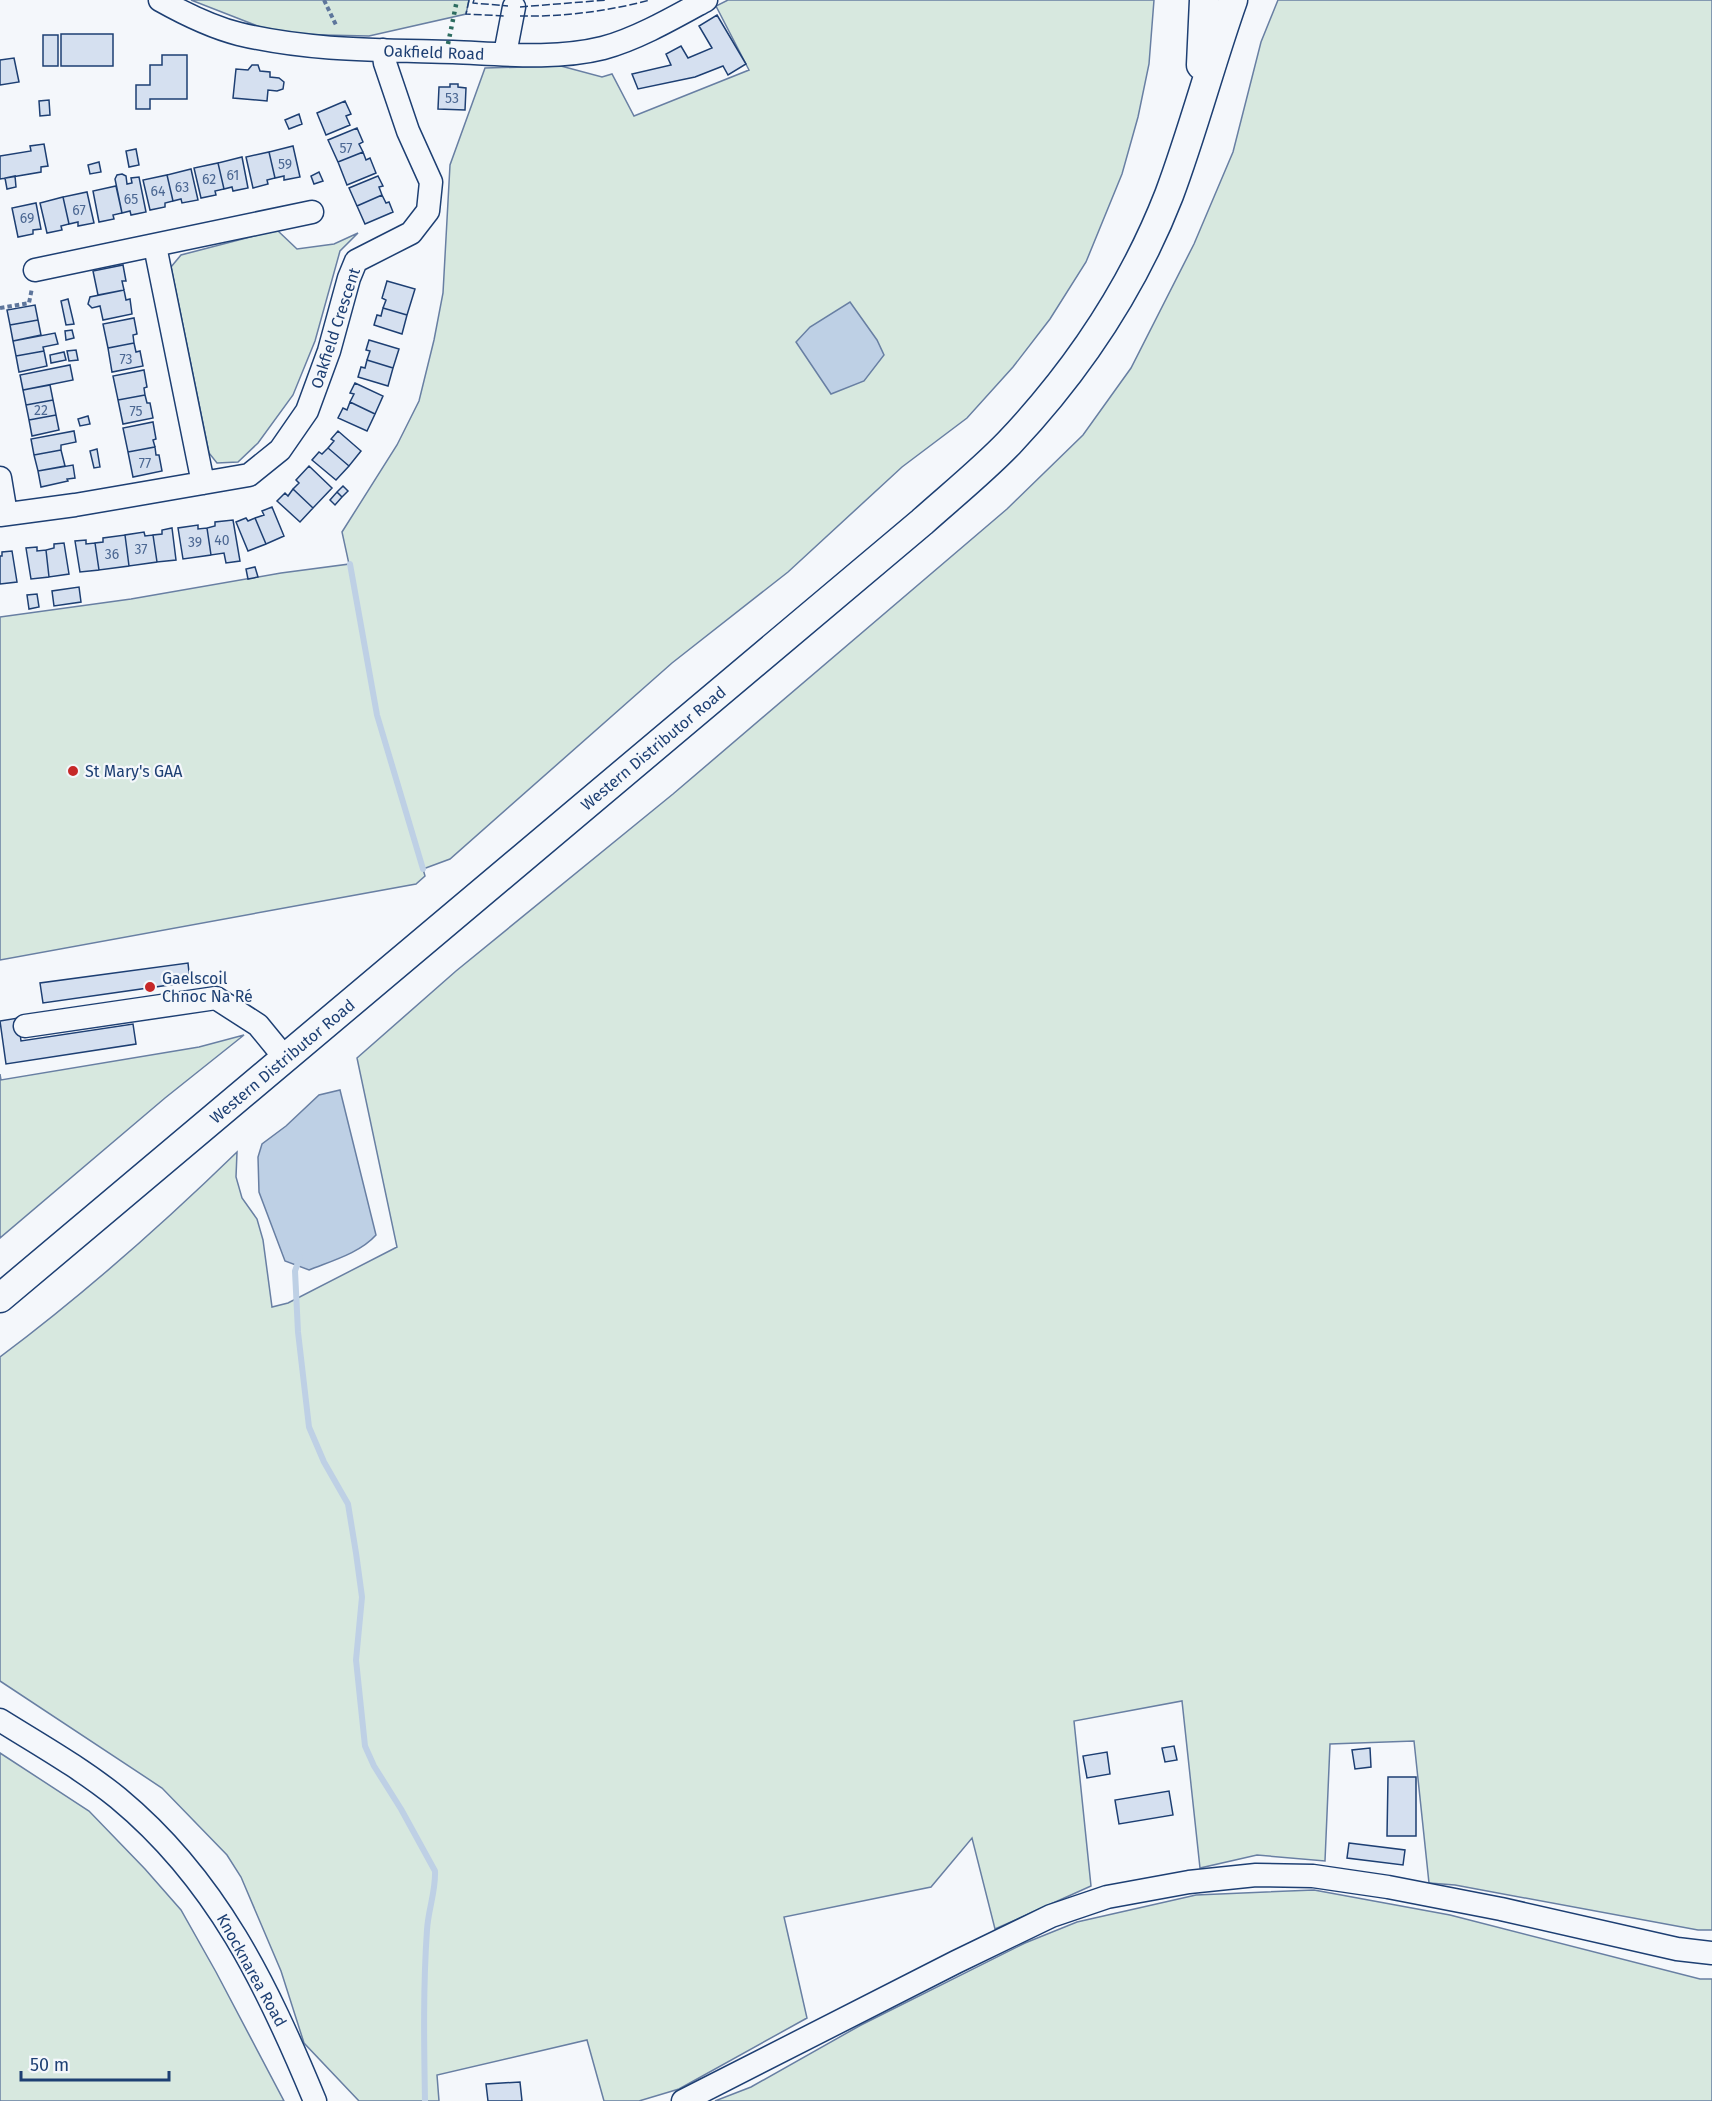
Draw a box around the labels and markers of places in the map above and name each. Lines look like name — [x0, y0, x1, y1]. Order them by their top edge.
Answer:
place label: St Mary's GAA — [85, 762, 183, 781]
marker: St Mary's GAA — [66, 764, 80, 778]
place label: Gaelscoil Chnoc Na Ré — [162, 969, 253, 1006]
marker: Gaelscoil Chnoc Na Ré — [143, 980, 157, 994]

